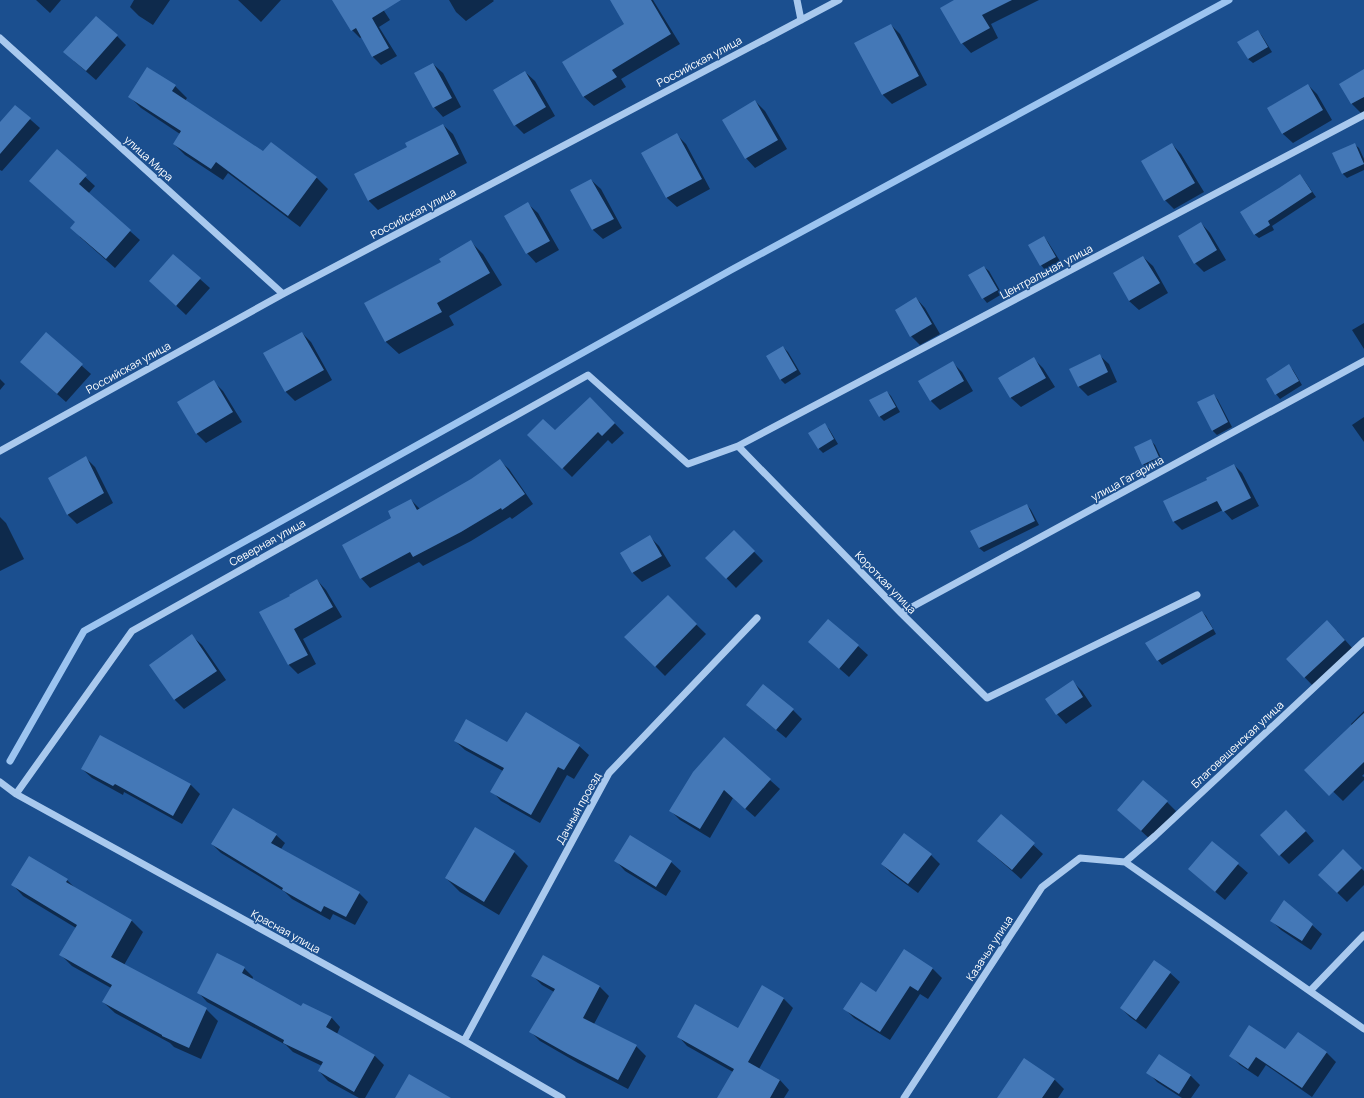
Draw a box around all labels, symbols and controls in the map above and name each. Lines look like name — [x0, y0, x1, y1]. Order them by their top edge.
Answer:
street label: Российская улица — [654, 32, 744, 90]
street label: улица Мира — [121, 132, 177, 184]
street label: Российская улица — [368, 184, 458, 242]
street label: Центральная улица — [997, 240, 1095, 302]
street label: Российская улица — [83, 337, 173, 397]
street label: улица Гагарина — [1088, 452, 1166, 504]
street label: Северная улица — [226, 515, 308, 569]
street label: Короткая улица — [852, 547, 920, 617]
street label: Благовещенская улица — [1188, 697, 1286, 791]
street label: Дачный проезд — [552, 769, 604, 847]
street label: Красная улица — [249, 906, 323, 956]
street label: Казачья улица — [962, 912, 1016, 984]

